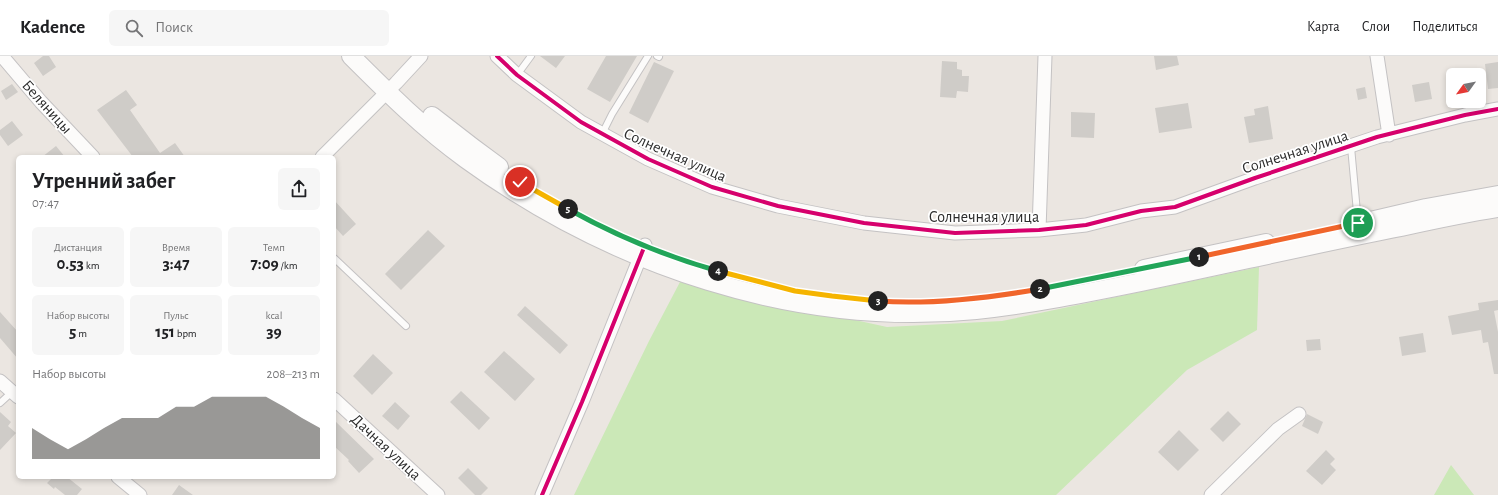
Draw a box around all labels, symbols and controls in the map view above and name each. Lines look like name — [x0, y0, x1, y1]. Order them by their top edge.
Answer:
search box — [109, 10, 389, 46]
icon: search — [123, 17, 145, 39]
text: Kadence — [20, 18, 85, 37]
text: Поиск — [155, 20, 193, 35]
text: Карта — [1307, 20, 1340, 34]
text: Слои — [1362, 20, 1390, 34]
text: Поделиться — [1412, 20, 1478, 34]
north arrow — [1446, 68, 1486, 108]
map controls — [1446, 68, 1486, 108]
street label: Беляницы — [19, 77, 75, 137]
street label: Солнечная улица — [621, 125, 729, 186]
street label: Солнечная улица — [1240, 127, 1350, 178]
pin — [503, 165, 537, 199]
button: share — [278, 168, 320, 210]
text: Утренний забег — [32, 170, 175, 192]
icon: check — [509, 171, 531, 193]
text: 07:47 — [32, 197, 59, 210]
pin: 5 — [558, 199, 578, 219]
text: 5 — [566, 203, 570, 214]
pin — [1341, 206, 1375, 240]
street label: Солнечная улица — [929, 209, 1039, 226]
icon: arrive — [1347, 212, 1369, 234]
text: Дистанция — [54, 242, 102, 253]
text: Время — [162, 242, 190, 253]
text: Темп — [263, 242, 285, 253]
pin: 1 — [1189, 247, 1209, 267]
text: 1 — [1197, 251, 1201, 262]
text: 0.53 — [56, 255, 84, 272]
text: 3:47 — [162, 255, 190, 272]
text: 7:09 — [250, 255, 279, 272]
text: km — [84, 260, 100, 271]
text: /km — [279, 260, 298, 271]
pin: 4 — [708, 261, 728, 281]
text: 4 — [715, 265, 721, 276]
pin: 2 — [1030, 279, 1050, 299]
text: 2 — [1037, 283, 1043, 294]
pin: 3 — [868, 291, 888, 311]
text: 3 — [876, 295, 880, 306]
text: Набор высоты — [47, 310, 109, 321]
text: Пульс — [163, 310, 189, 321]
text: kcal — [266, 310, 282, 321]
text: 5 — [69, 323, 76, 340]
text: 151 — [155, 323, 175, 340]
text: 39 — [266, 323, 282, 340]
text: m — [76, 328, 87, 339]
text: bpm — [175, 328, 197, 339]
text: Набор высоты — [32, 368, 106, 381]
text: 208–213 m — [267, 368, 320, 381]
street label: Дачная улица — [347, 411, 424, 484]

